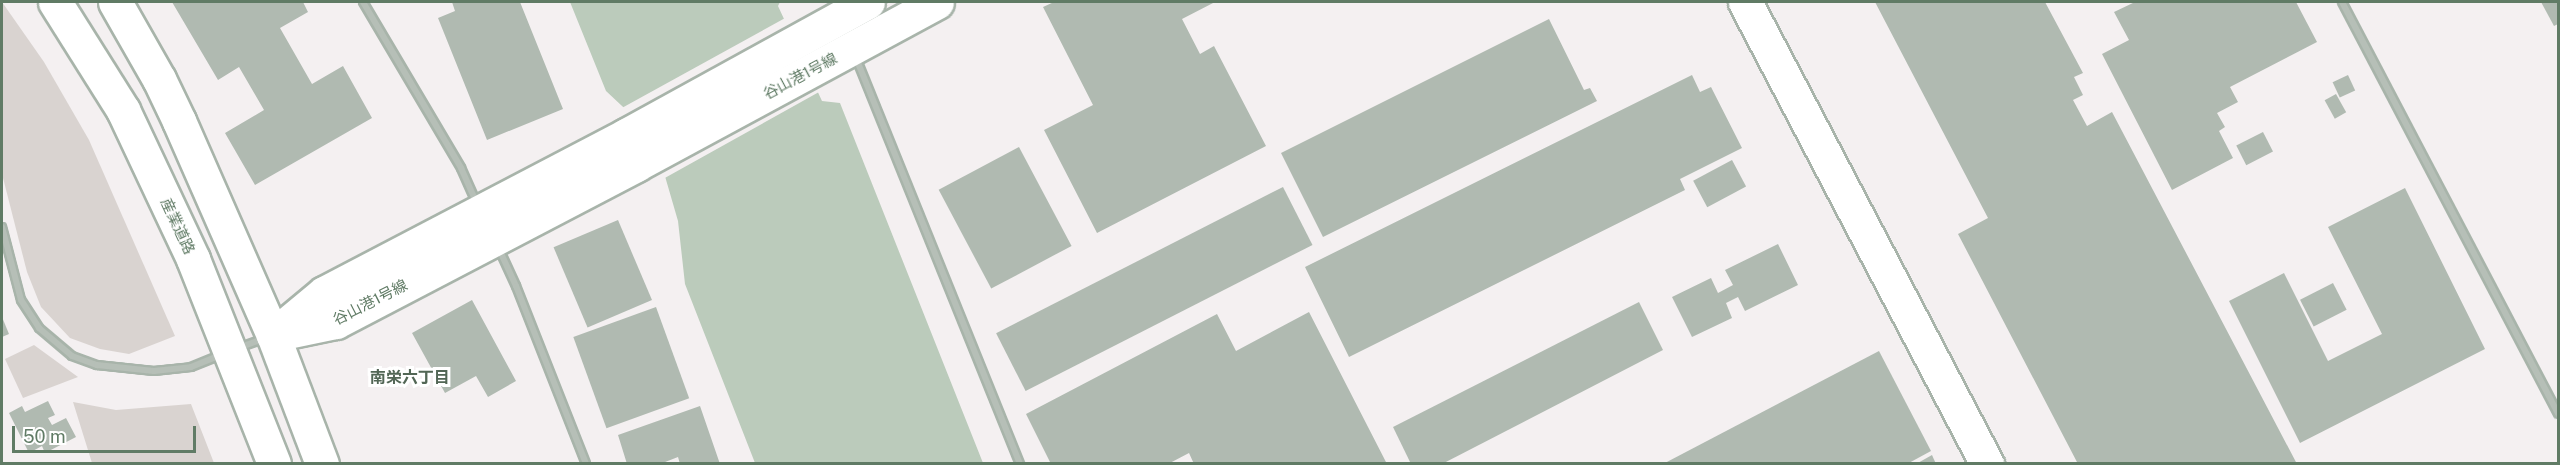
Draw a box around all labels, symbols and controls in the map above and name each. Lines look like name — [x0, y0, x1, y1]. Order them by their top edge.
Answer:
street label: 谷山港1号線 — [760, 49, 840, 103]
street label: 産業道路 — [157, 195, 199, 257]
street label: 谷山港1号線 — [330, 276, 410, 328]
district label: 南栄六丁目 — [370, 368, 450, 388]
scale bar — [15, 414, 200, 452]
text: 50 m — [23, 426, 66, 447]

